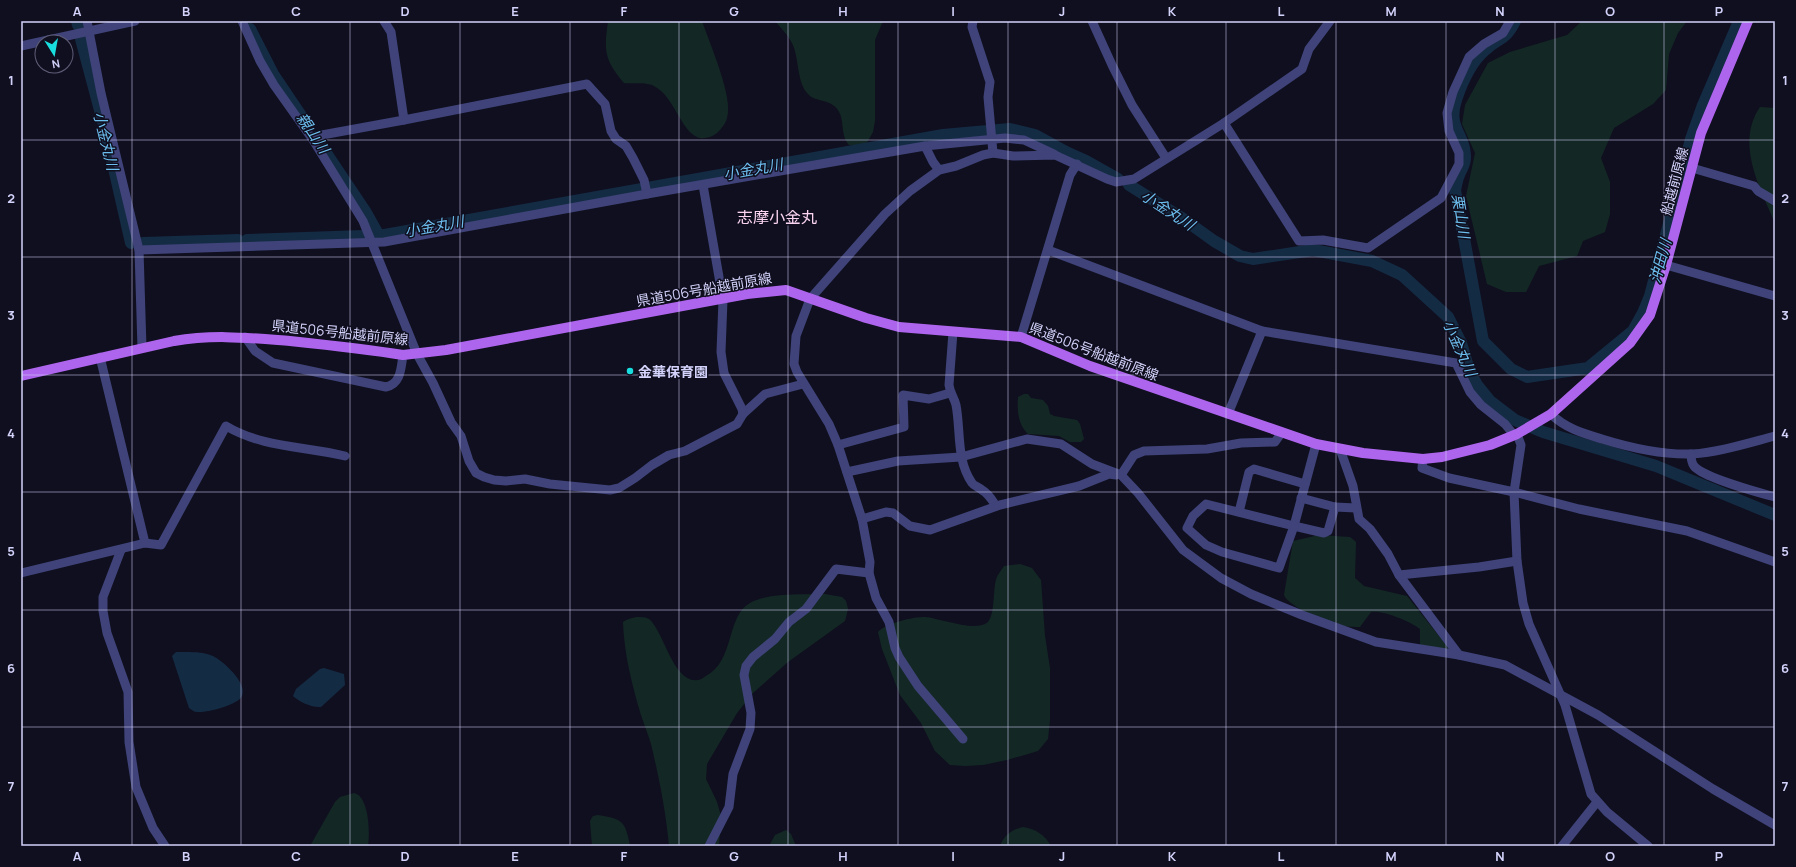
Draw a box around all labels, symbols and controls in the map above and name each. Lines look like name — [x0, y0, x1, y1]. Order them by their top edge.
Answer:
text: A — [73, 2, 82, 20]
text: B — [182, 2, 190, 20]
text: C — [291, 2, 301, 20]
text: D — [400, 2, 410, 20]
text: E — [511, 2, 519, 20]
text: F — [621, 2, 628, 20]
text: G — [729, 2, 739, 20]
text: H — [838, 2, 848, 20]
text: I — [951, 2, 955, 20]
text: J — [1059, 2, 1065, 20]
text: K — [1168, 2, 1177, 20]
text: L — [1278, 2, 1285, 20]
text: M — [1385, 2, 1397, 20]
text: N — [1495, 2, 1505, 20]
text: O — [1605, 2, 1615, 20]
text: P — [1715, 2, 1723, 20]
north arrow — [34, 34, 74, 74]
text: N — [51, 56, 61, 72]
text: 1 — [8, 71, 14, 89]
text: 1 — [1782, 71, 1788, 89]
water label: 親山川 — [292, 108, 335, 159]
water label: 小金丸川 — [89, 109, 124, 175]
street label: 船越前原線 — [1656, 145, 1692, 217]
water label: 小金丸川 — [722, 153, 786, 185]
water label: 小金丸川 — [1137, 185, 1201, 236]
text: 2 — [7, 189, 15, 207]
text: 2 — [1781, 189, 1789, 207]
water label: 栗山川 — [1447, 192, 1475, 242]
district label: 志摩小金丸 — [737, 206, 817, 228]
water label: 小金丸川 — [403, 210, 467, 242]
water label: 沖田川 — [1644, 235, 1676, 285]
street label: 県道506号船越前原線 — [635, 268, 773, 310]
text: 3 — [7, 306, 15, 324]
text: 3 — [1781, 306, 1789, 324]
street label: 県道506号船越前原線 — [271, 315, 409, 349]
water label: 小金丸川 — [1438, 316, 1483, 381]
street label: 県道506号船越前原線 — [1026, 318, 1162, 384]
place label: 金華保育園 — [638, 362, 708, 381]
marker: 金華保育園 — [625, 366, 635, 376]
text: 4 — [7, 424, 15, 442]
text: 4 — [1781, 424, 1789, 442]
text: 5 — [7, 542, 15, 560]
text: 5 — [1781, 542, 1789, 560]
text: 6 — [7, 659, 15, 677]
text: 6 — [1781, 659, 1789, 677]
text: 7 — [8, 777, 15, 795]
text: 7 — [1782, 777, 1789, 795]
text: A — [73, 847, 82, 865]
text: B — [182, 847, 190, 865]
text: C — [291, 847, 301, 865]
text: D — [400, 847, 410, 865]
text: E — [511, 847, 519, 865]
text: F — [621, 847, 628, 865]
text: G — [729, 847, 739, 865]
text: H — [838, 847, 848, 865]
text: I — [951, 847, 955, 865]
text: J — [1059, 847, 1065, 865]
text: K — [1168, 847, 1177, 865]
text: L — [1278, 847, 1285, 865]
text: M — [1385, 847, 1397, 865]
text: N — [1495, 847, 1505, 865]
text: O — [1605, 847, 1615, 865]
text: P — [1715, 847, 1723, 865]

